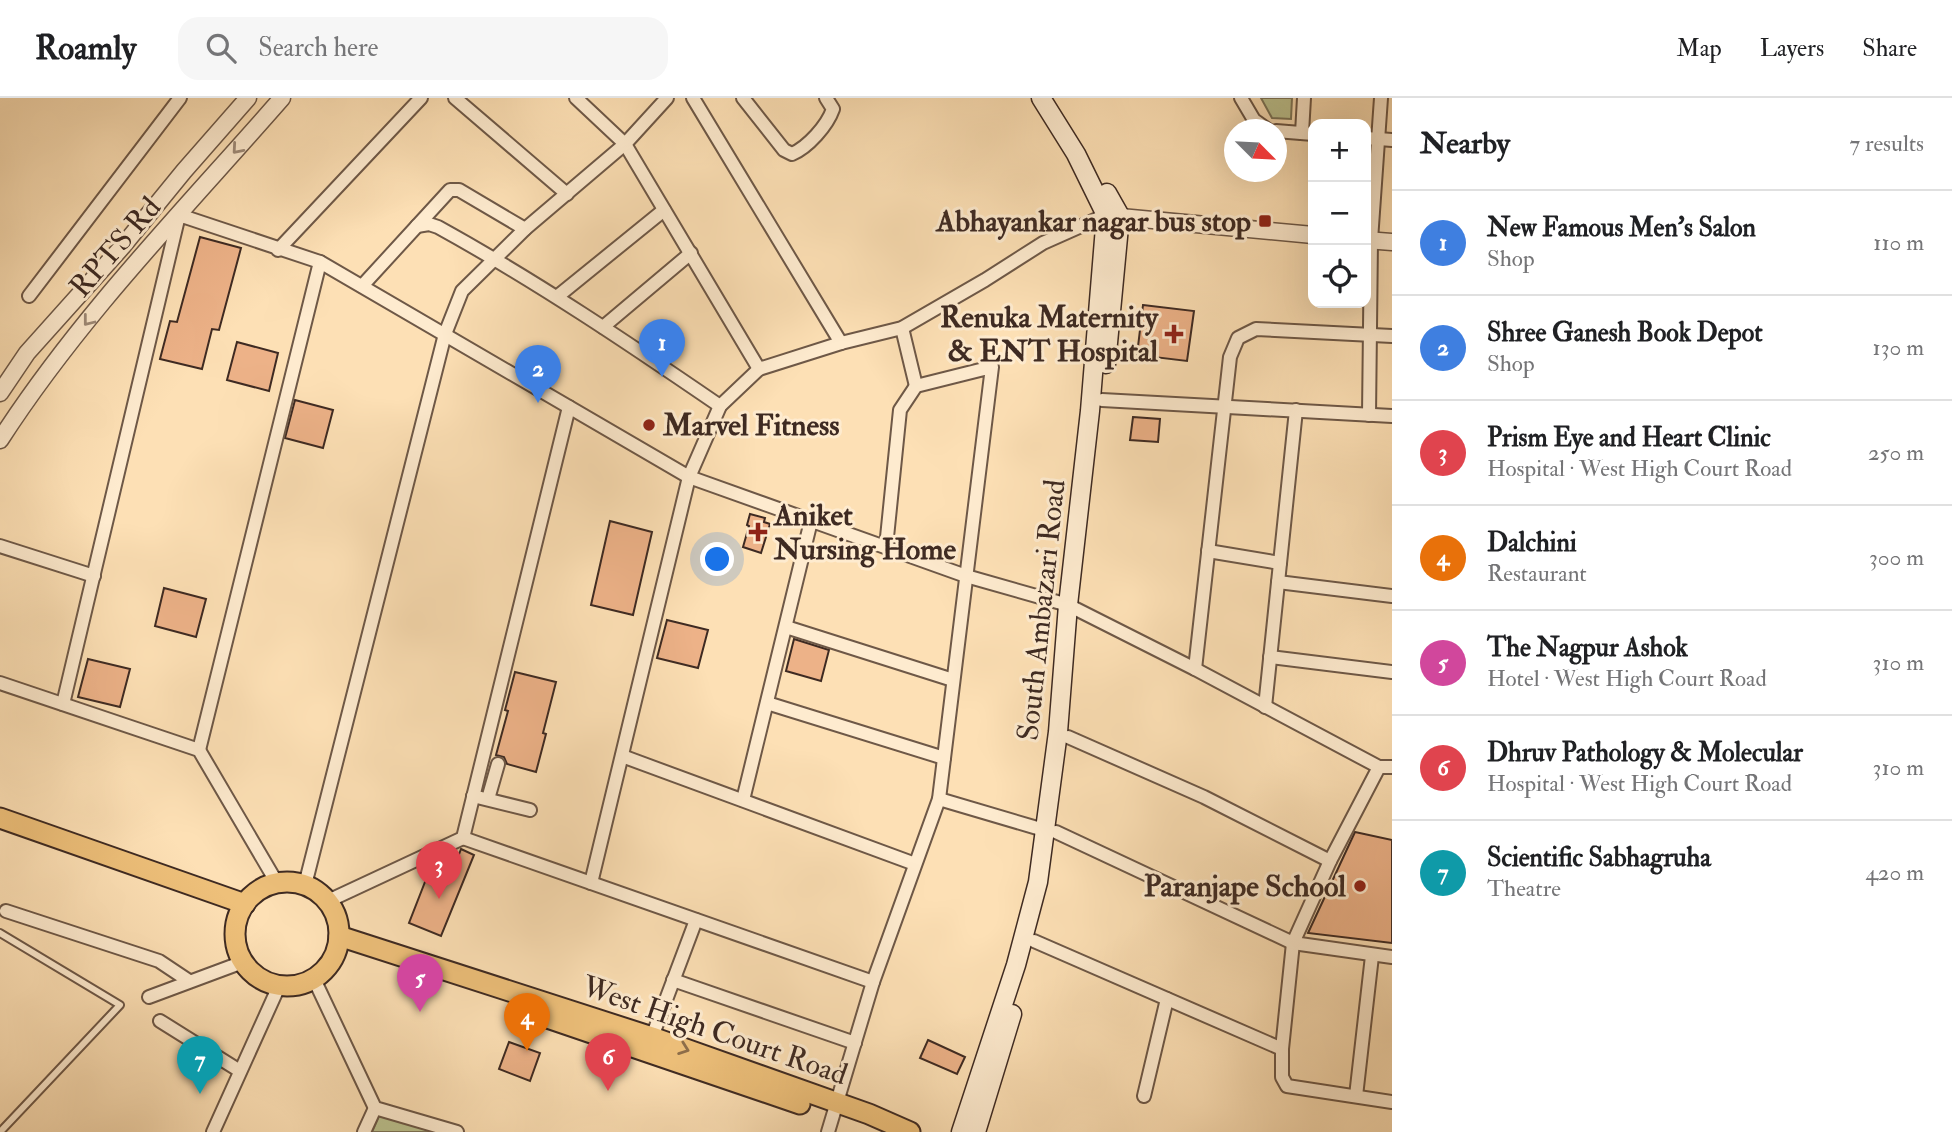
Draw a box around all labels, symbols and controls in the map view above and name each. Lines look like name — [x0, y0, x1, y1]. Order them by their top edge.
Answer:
search box — [178, 17, 668, 80]
text: Roamly — [35, 28, 136, 69]
icon: search — [202, 29, 240, 67]
text: Search here — [258, 32, 378, 64]
text: Map — [1677, 33, 1722, 64]
text: Layers — [1760, 33, 1824, 64]
text: Share — [1862, 33, 1917, 64]
north arrow — [1224, 119, 1287, 182]
map controls — [1308, 119, 1371, 308]
button: + — [1308, 119, 1371, 182]
text: Nearby — [1420, 125, 1510, 162]
text: 7 results — [1850, 129, 1924, 158]
one-way arrow — [233, 141, 246, 154]
button: − — [1308, 182, 1371, 245]
street label: RPTS Rd — [62, 189, 169, 305]
place label: Abhayankar nagar bus stop — [934, 203, 1251, 240]
text: New Famous Men's Salon — [1487, 212, 1756, 244]
marker: Abhayankar nagar bus stop — [1257, 213, 1273, 229]
text: 1 — [1439, 228, 1447, 257]
text: 110 m — [1873, 228, 1924, 257]
text: Shop — [1487, 244, 1535, 273]
button: locate — [1308, 245, 1371, 308]
place label: Renuka Maternity & ENT Hospital — [940, 299, 1160, 370]
one-way arrow — [83, 313, 96, 325]
text: Shree Ganesh Book Depot — [1487, 317, 1763, 349]
pin: 1 — [639, 319, 685, 377]
marker: Renuka Maternity & ENT Hospital — [1164, 324, 1184, 344]
text: 2 — [1437, 333, 1449, 362]
text: 130 m — [1872, 333, 1924, 362]
pin: 2 — [515, 345, 561, 403]
text: Shop — [1487, 349, 1535, 378]
place label: Marvel Fitness — [662, 407, 840, 444]
marker: Marvel Fitness — [641, 417, 657, 433]
text: Prism Eye and Heart Clinic — [1487, 422, 1771, 454]
text: 3 — [1439, 438, 1447, 467]
text: 250 m — [1868, 438, 1924, 467]
text: Hospital · West High Court Road — [1487, 454, 1792, 483]
street label: South Ambazari Road — [1009, 477, 1074, 743]
place label: Aniket Nursing Home — [772, 497, 956, 568]
marker: Aniket Nursing Home — [748, 522, 768, 542]
text: Dalchini — [1487, 527, 1577, 559]
your location — [700, 542, 734, 576]
text: 4 — [1437, 543, 1449, 572]
text: 300 m — [1869, 543, 1924, 572]
text: Restaurant — [1487, 559, 1587, 588]
text: The Nagpur Ashok — [1487, 632, 1688, 664]
text: 5 — [1438, 648, 1448, 677]
text: 310 m — [1873, 648, 1924, 677]
text: Hotel · West High Court Road — [1487, 664, 1767, 693]
text: Dhruv Pathology & Molecular — [1487, 737, 1803, 769]
text: 6 — [1437, 753, 1449, 782]
text: 310 m — [1873, 753, 1924, 782]
text: Hospital · West High Court Road — [1487, 769, 1792, 798]
pin: 3 — [416, 841, 462, 899]
text: Scientific Sabhagruha — [1487, 842, 1711, 874]
text: 7 — [1438, 858, 1448, 887]
text: 420 m — [1865, 858, 1924, 887]
place label: Paranjape School — [1144, 868, 1346, 905]
text: Theatre — [1487, 874, 1561, 903]
marker: Paranjape School — [1352, 878, 1368, 894]
pin: 5 — [397, 954, 443, 1012]
street label: West High Court Road — [576, 967, 852, 1093]
pin: 4 — [504, 993, 550, 1051]
pin: 6 — [585, 1033, 631, 1091]
pin: 7 — [177, 1036, 223, 1094]
one-way arrow — [677, 1041, 689, 1055]

